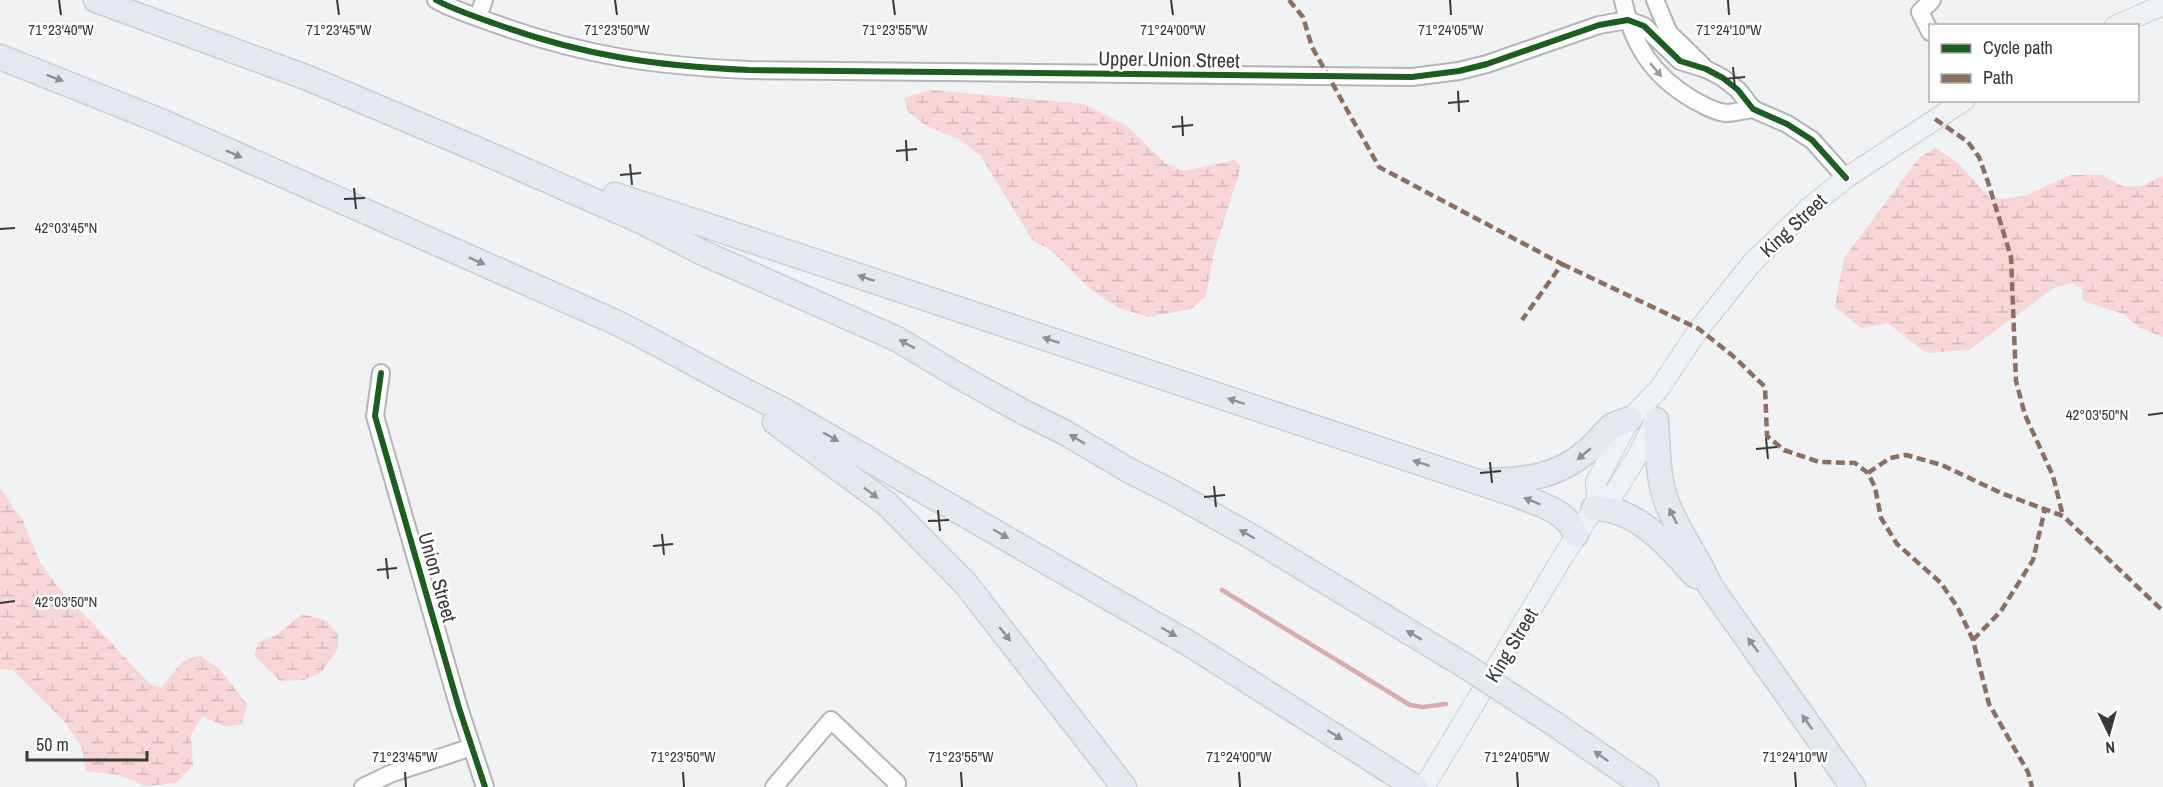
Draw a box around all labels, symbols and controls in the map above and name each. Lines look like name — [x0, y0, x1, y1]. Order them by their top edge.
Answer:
text: 71°23'40"W — [28, 19, 94, 40]
text: 71°23'45"W — [306, 19, 372, 40]
text: 71°23'50"W — [584, 19, 650, 40]
text: 71°23'55"W — [862, 19, 928, 40]
text: 71°24'00"W — [1140, 19, 1206, 40]
text: 71°24'05"W — [1418, 19, 1484, 40]
text: 71°24'10"W — [1696, 19, 1762, 40]
legend — [1929, 24, 2139, 102]
text: Cycle path — [1983, 35, 2053, 60]
street label: Upper Union Street — [1098, 44, 1240, 74]
one-way arrow — [1649, 62, 1662, 77]
text: Path — [1983, 65, 2013, 90]
one-way arrow — [46, 73, 64, 83]
one-way arrow — [226, 149, 244, 159]
street label: King Street — [1754, 187, 1833, 263]
text: 42°03'45"N — [35, 217, 97, 238]
one-way arrow — [468, 257, 486, 267]
one-way arrow — [857, 273, 875, 283]
one-way arrow — [1042, 334, 1060, 344]
one-way arrow — [899, 339, 915, 350]
one-way arrow — [1227, 396, 1245, 406]
text: 42°03'50"N — [2066, 404, 2128, 425]
one-way arrow — [823, 432, 839, 443]
one-way arrow — [1069, 434, 1085, 445]
one-way arrow — [1576, 447, 1592, 460]
one-way arrow — [1412, 458, 1430, 467]
one-way arrow — [864, 486, 879, 498]
one-way arrow — [1523, 496, 1541, 506]
one-way arrow — [1668, 508, 1677, 525]
street label: Union Street — [412, 529, 464, 625]
one-way arrow — [992, 529, 1009, 539]
one-way arrow — [1238, 529, 1255, 539]
text: 42°03'50"N — [35, 591, 97, 612]
street label: King Street — [1478, 603, 1544, 687]
one-way arrow — [998, 626, 1011, 642]
one-way arrow — [1161, 627, 1178, 637]
one-way arrow — [1406, 629, 1422, 640]
one-way arrow — [1747, 637, 1759, 653]
north arrow — [2079, 703, 2139, 763]
one-way arrow — [1801, 714, 1813, 730]
scale bar — [27, 724, 147, 762]
one-way arrow — [1326, 729, 1342, 741]
text: 50 m — [36, 732, 69, 757]
text: N — [2105, 737, 2116, 759]
text: 71°23'45"W — [372, 746, 438, 767]
text: 71°23'50"W — [650, 746, 716, 767]
text: 71°23'55"W — [928, 746, 994, 767]
text: 71°24'00"W — [1206, 746, 1272, 767]
text: 71°24'05"W — [1484, 746, 1550, 767]
text: 71°24'10"W — [1762, 746, 1828, 767]
one-way arrow — [1593, 751, 1609, 762]

